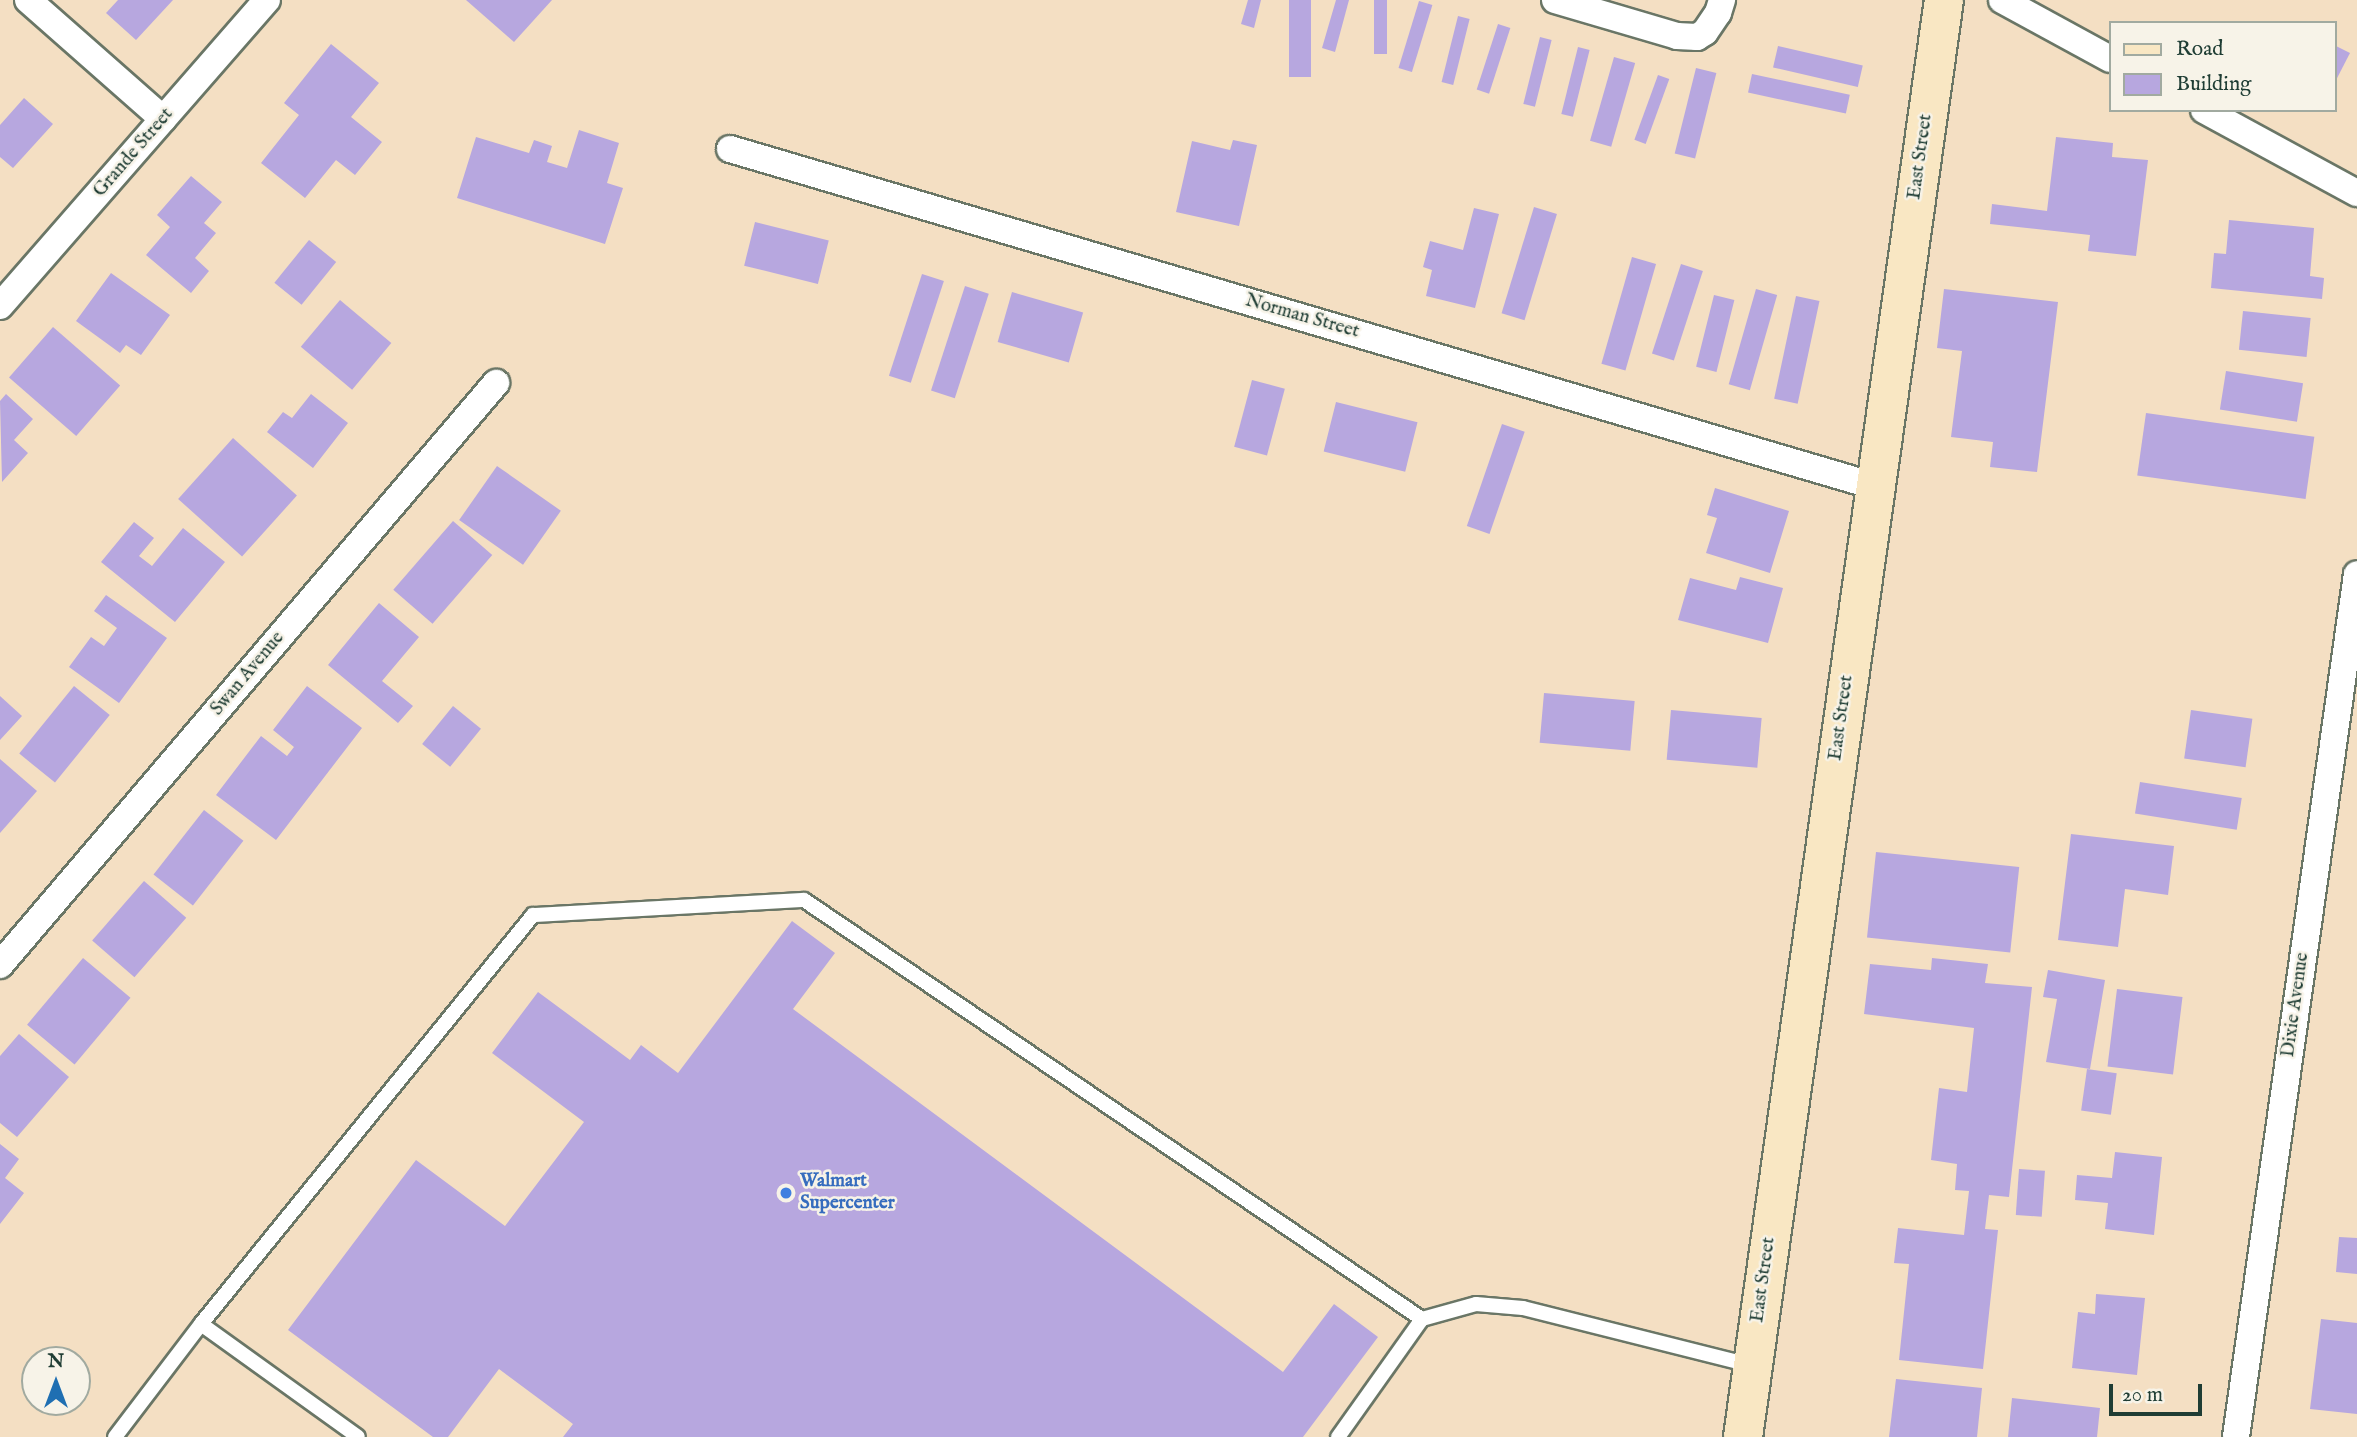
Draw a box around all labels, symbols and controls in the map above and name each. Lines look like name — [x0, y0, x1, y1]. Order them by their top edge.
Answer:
legend — [2108, 21, 2336, 112]
text: Road — [2176, 36, 2223, 63]
text: Building — [2176, 71, 2251, 98]
street label: Grande Street — [89, 104, 179, 202]
street label: East Street — [1904, 113, 1938, 201]
street label: Norman Street — [1242, 290, 1362, 344]
street label: Swan Avenue — [206, 627, 290, 721]
street label: East Street — [1825, 674, 1859, 762]
street label: Dixie Avenue — [2277, 951, 2315, 1059]
place label: Walmart Supercenter — [800, 1171, 895, 1215]
marker: Walmart Supercenter — [778, 1185, 794, 1201]
street label: East Street — [1747, 1236, 1781, 1324]
north arrow — [21, 1346, 91, 1416]
text: N — [48, 1350, 64, 1374]
scale bar — [2112, 1370, 2205, 1414]
text: 20 m — [2122, 1382, 2163, 1409]

